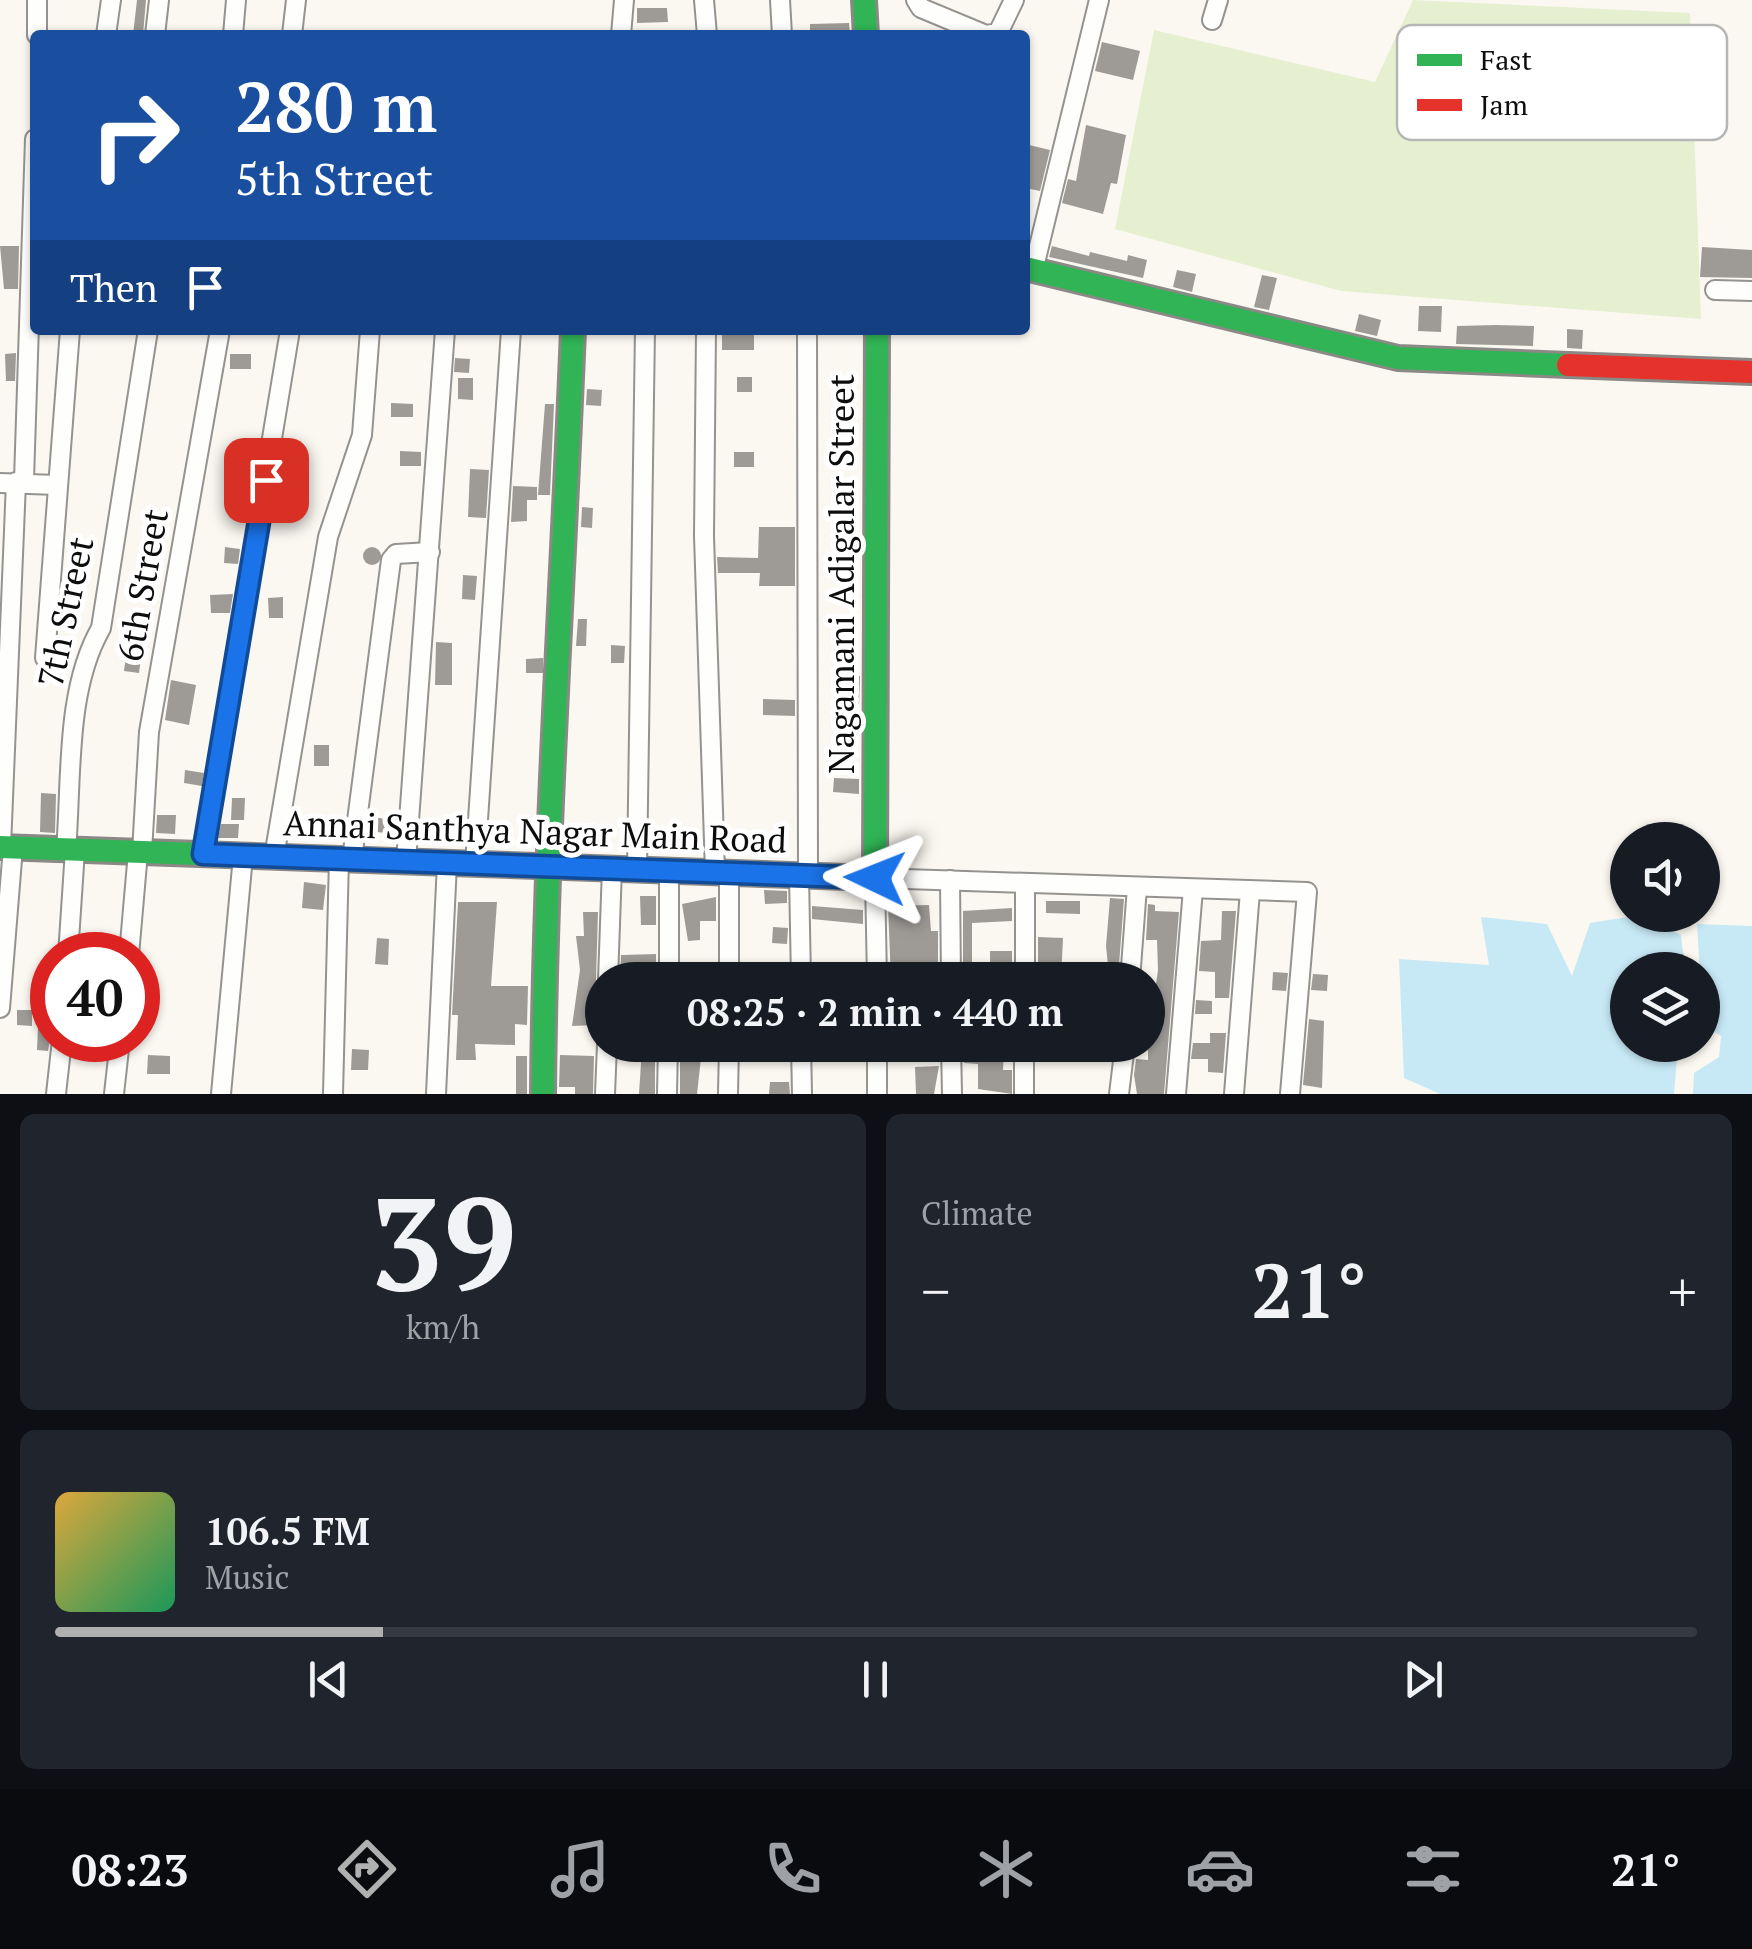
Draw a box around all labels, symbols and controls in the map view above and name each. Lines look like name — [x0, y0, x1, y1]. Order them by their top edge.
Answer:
legend — [1397, 25, 1727, 140]
text: Fast — [1480, 41, 1532, 78]
text: 280 m — [235, 59, 437, 152]
icon: right — [70, 70, 200, 200]
text: Jam — [1480, 86, 1528, 123]
text: 5th Street — [235, 148, 433, 208]
icon: arrive — [178, 260, 233, 315]
text: Then — [70, 263, 158, 313]
street label: Nagamani Adigalar Street — [818, 374, 864, 774]
pin — [224, 438, 309, 523]
icon: arrive — [239, 453, 294, 508]
street label: 6th Street — [106, 505, 178, 665]
street label: 7th Street — [27, 533, 103, 691]
street label: Annai Santhya Nagar Main Road — [282, 799, 788, 863]
map controls — [1610, 822, 1720, 1062]
button: sound — [1610, 822, 1720, 932]
position arrow — [823, 826, 927, 930]
speed limit sign: 40 — [30, 932, 160, 1062]
button: layers — [1610, 952, 1720, 1062]
text: 08:25 · 2 min · 440 m — [687, 987, 1063, 1037]
text: 39 — [370, 1155, 516, 1327]
text: Climate — [921, 1192, 1033, 1234]
text: 21° — [1251, 1240, 1367, 1339]
text: − — [921, 1254, 950, 1327]
text: + — [1668, 1254, 1697, 1327]
text: km/h — [406, 1306, 480, 1348]
text: 106.5 FM — [205, 1506, 370, 1556]
text: Music — [205, 1556, 290, 1598]
icon: previous — [301, 1652, 356, 1707]
icon: pause — [848, 1652, 903, 1707]
icon: next — [1396, 1652, 1451, 1707]
icon: directions — [332, 1834, 402, 1904]
icon: music — [545, 1834, 615, 1904]
icon: phone — [758, 1834, 828, 1904]
icon: climate — [971, 1834, 1041, 1904]
icon: car — [1185, 1834, 1255, 1904]
icon: filters — [1398, 1834, 1468, 1904]
text: 08:23 — [72, 1839, 189, 1899]
text: 21° — [1611, 1839, 1680, 1899]

